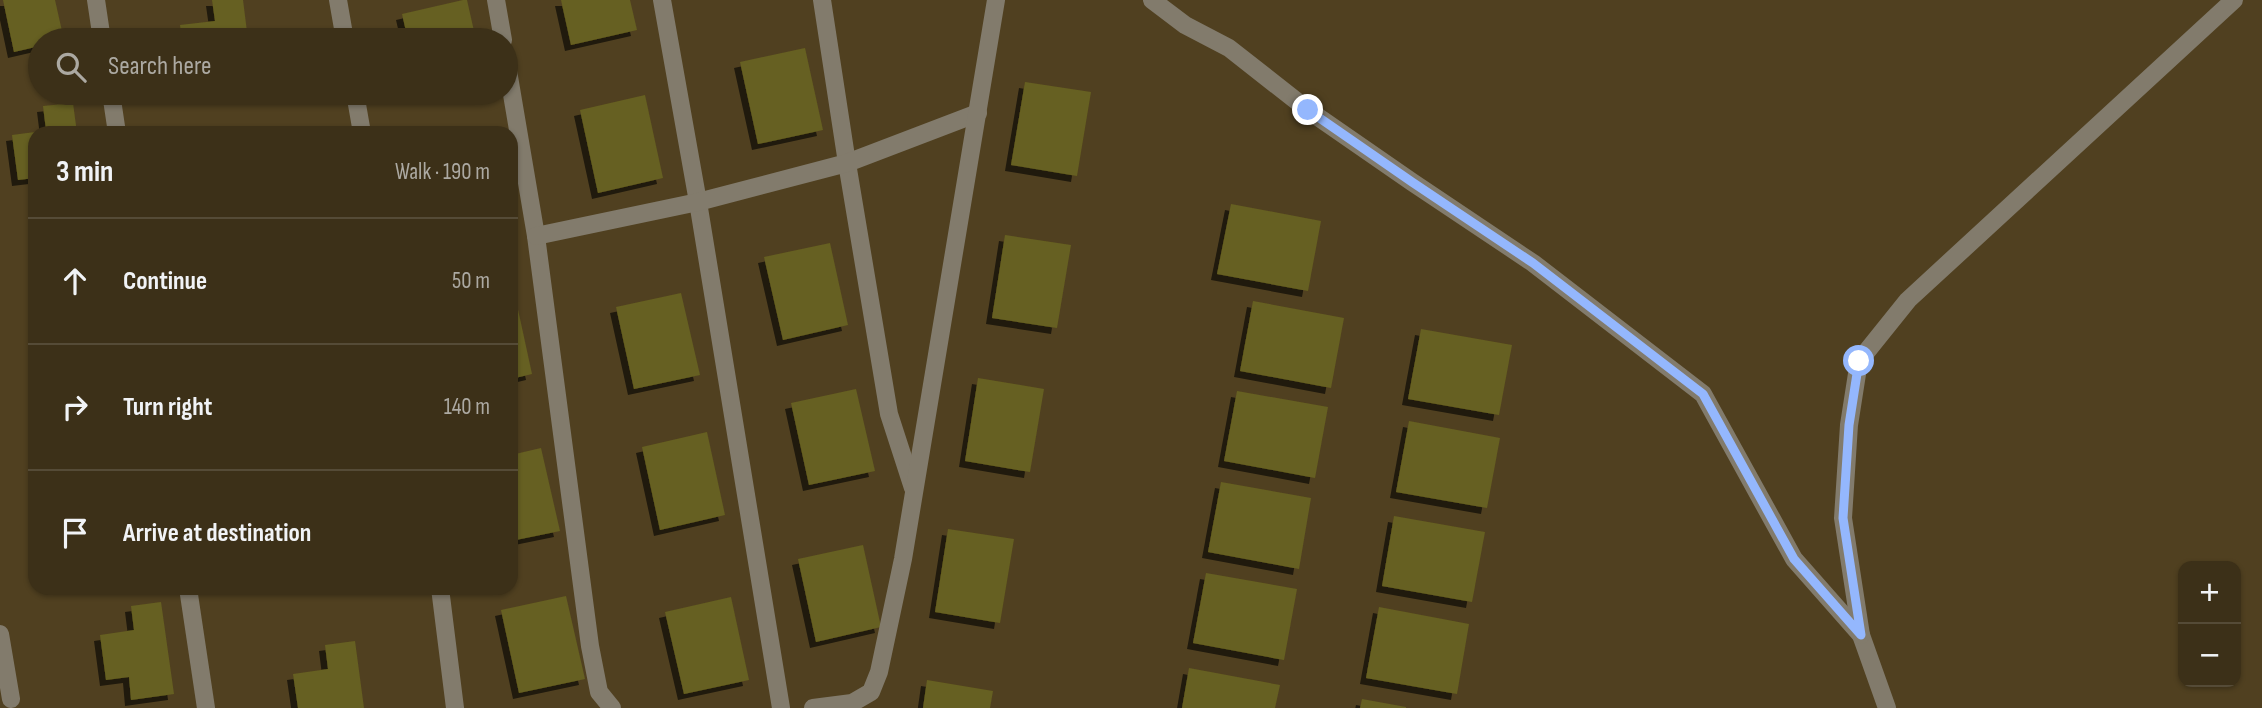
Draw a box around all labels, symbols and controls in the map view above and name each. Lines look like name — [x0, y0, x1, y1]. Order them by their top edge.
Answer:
search box — [28, 28, 518, 105]
icon: search — [52, 48, 90, 86]
text: Search here — [108, 51, 211, 82]
route end — [1292, 94, 1323, 125]
text: 3 min — [56, 154, 113, 190]
text: Walk · 190 m — [395, 158, 490, 186]
icon: ahead — [56, 262, 94, 300]
text: Continue — [123, 266, 207, 297]
text: 50 m — [452, 267, 490, 295]
route start — [1843, 345, 1874, 376]
icon: right — [56, 388, 94, 426]
text: Turn right — [123, 392, 212, 423]
text: 140 m — [444, 393, 490, 421]
icon: arrive — [56, 514, 94, 552]
text: Arrive at destination — [123, 518, 311, 549]
map controls — [2178, 561, 2241, 687]
button: + — [2178, 561, 2241, 624]
button: − — [2178, 624, 2241, 687]

